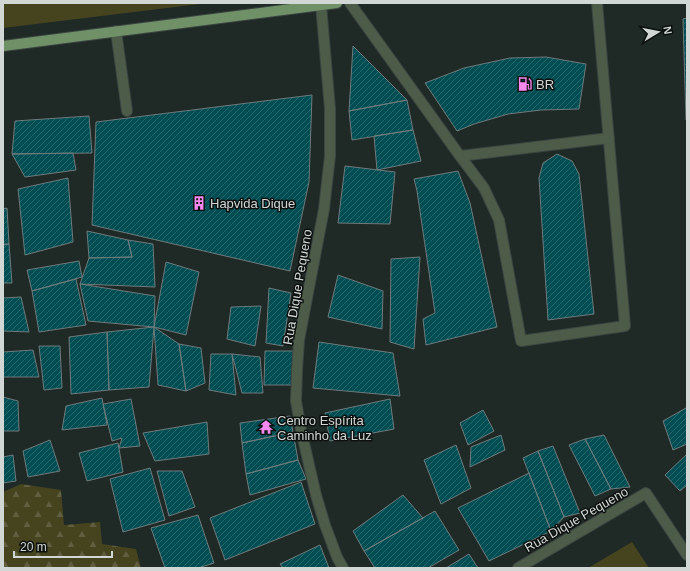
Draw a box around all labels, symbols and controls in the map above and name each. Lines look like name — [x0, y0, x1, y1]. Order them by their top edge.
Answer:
north arrow — [638, 12, 678, 52]
text: N — [661, 25, 674, 35]
fuel station icon: BR — [517, 76, 533, 92]
place label: BR — [536, 77, 554, 92]
building icon: Hapvida Dique — [191, 195, 207, 211]
place label: Hapvida Dique — [210, 196, 295, 211]
street label: Rua Dique Pequeno — [280, 228, 315, 346]
place label: Centro Espírita Caminho da Luz — [277, 413, 372, 443]
temple icon: Centro Espírita Caminho da Luz — [258, 419, 274, 435]
street label: Rua Dique Pequeno — [522, 484, 631, 555]
scale bar — [14, 533, 112, 559]
text: 20 m — [20, 540, 47, 554]

